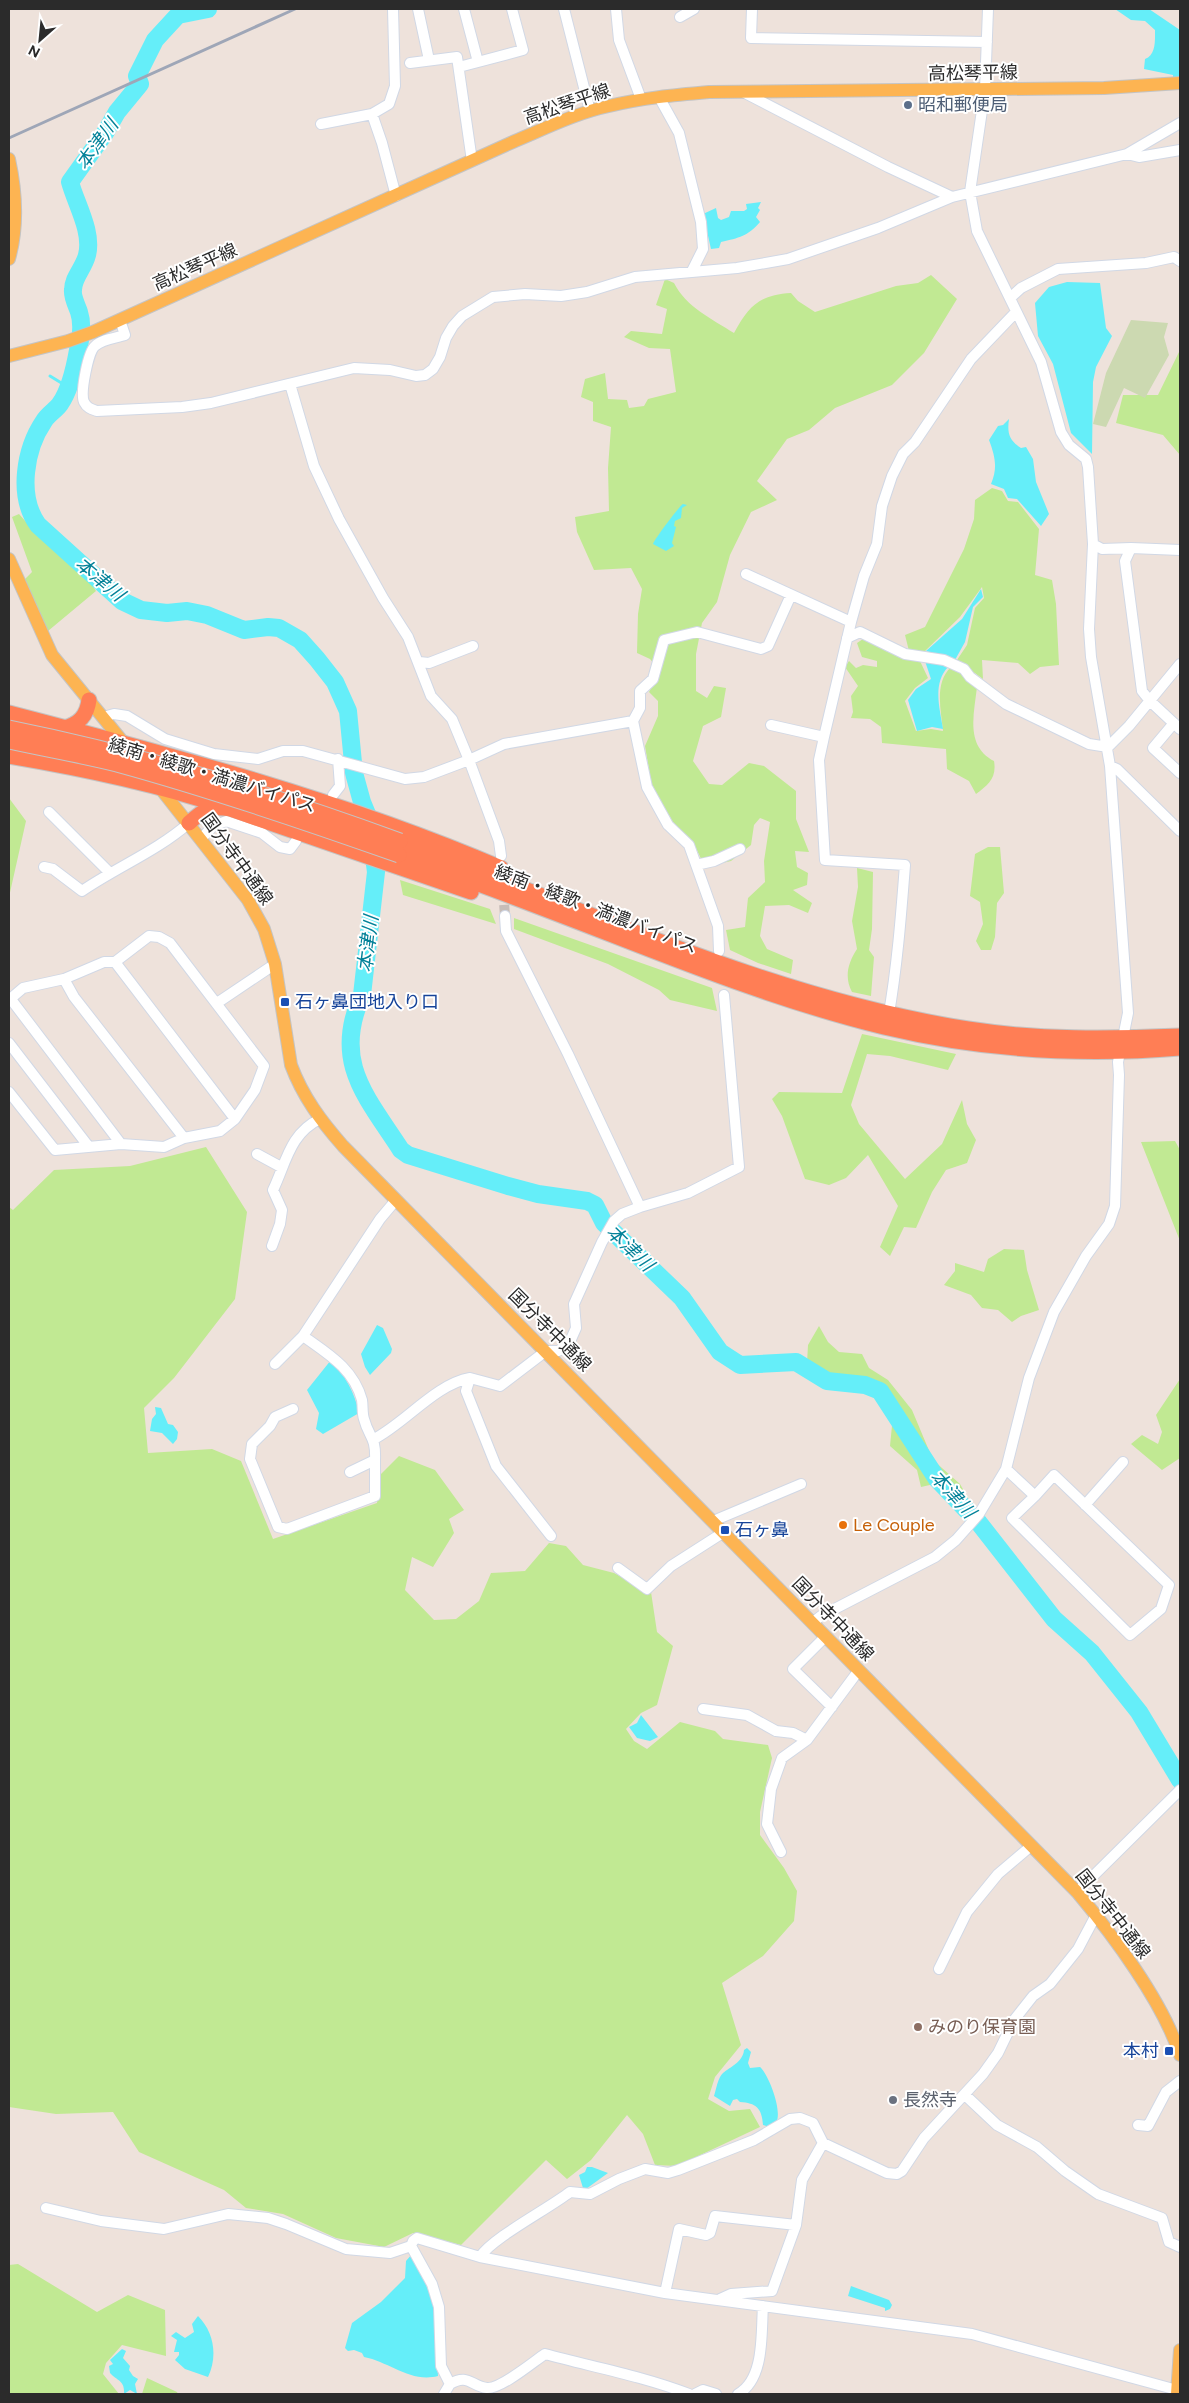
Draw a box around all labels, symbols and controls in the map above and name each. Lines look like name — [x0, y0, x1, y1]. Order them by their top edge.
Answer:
north arrow — [15, 15, 65, 65]
text: N — [26, 41, 43, 61]
street label: 高松琴平線 — [928, 61, 1018, 85]
street label: 高松琴平線 — [521, 79, 613, 129]
place label: 昭和郵便局 — [918, 94, 1008, 116]
marker: 昭和郵便局 — [902, 99, 914, 111]
water label: 本津川 — [71, 113, 124, 174]
street label: 高松琴平線 — [149, 239, 241, 295]
water label: 本津川 — [71, 552, 131, 607]
street label: 綾南・綾歌・満濃バイパス — [106, 733, 318, 817]
street label: 国分寺中通線 — [196, 809, 278, 909]
street label: 綾南・綾歌・満濃バイパス — [491, 860, 701, 958]
water label: 本津川 — [353, 912, 383, 974]
place label: 石ヶ鼻団地入り口 — [295, 991, 439, 1013]
marker: 石ヶ鼻団地入り口 — [279, 996, 291, 1008]
water label: 本津川 — [602, 1220, 660, 1277]
street label: 国分寺中通線 — [504, 1284, 596, 1376]
water label: 本津川 — [925, 1465, 982, 1524]
place label: Le Couple — [853, 1514, 935, 1536]
place label: 石ヶ鼻 — [735, 1519, 789, 1541]
marker: Le Couple — [837, 1519, 849, 1531]
marker: 石ヶ鼻 — [719, 1524, 731, 1536]
street label: 国分寺中通線 — [788, 1573, 878, 1665]
street label: 国分寺中通線 — [1071, 1865, 1155, 1963]
place label: みのり保育園 — [928, 2016, 1036, 2038]
marker: みのり保育園 — [912, 2021, 924, 2033]
place label: 本村 — [1123, 2040, 1159, 2062]
marker: 本村 — [1163, 2045, 1175, 2057]
place label: 長然寺 — [903, 2089, 957, 2111]
marker: 長然寺 — [887, 2094, 899, 2106]

